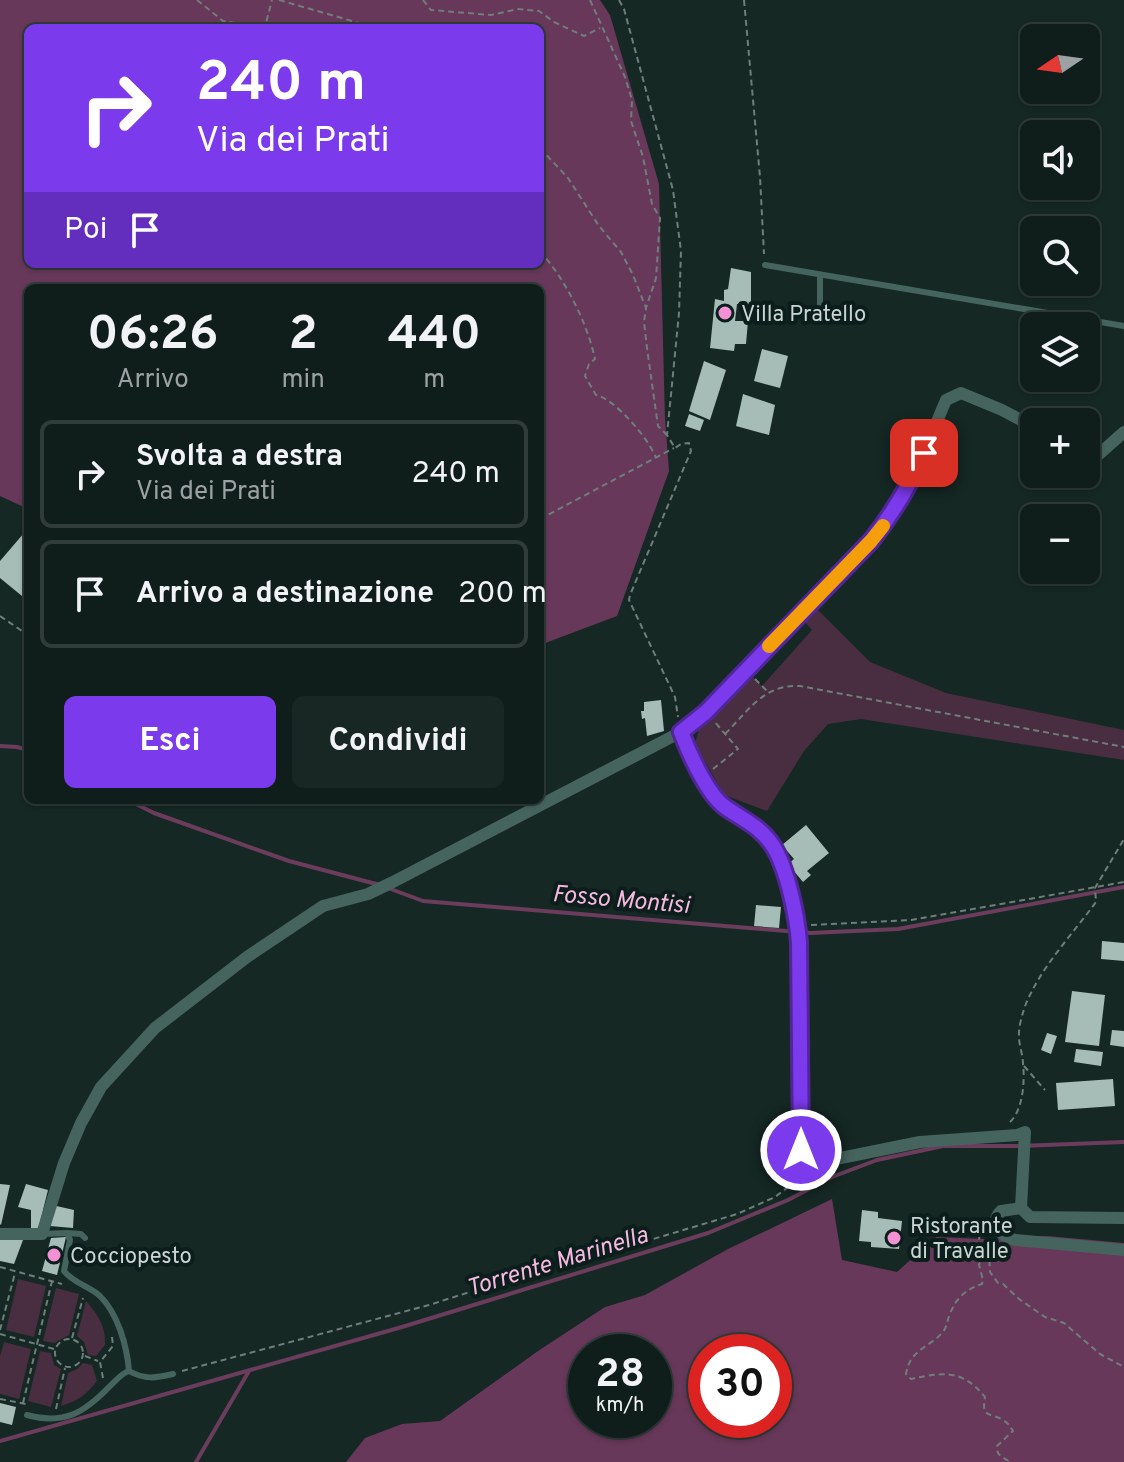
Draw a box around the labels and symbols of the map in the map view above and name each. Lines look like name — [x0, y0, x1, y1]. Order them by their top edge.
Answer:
north arrow — [1020, 24, 1100, 104]
place label: Villa Pratello — [741, 302, 866, 329]
marker: Villa Pratello — [716, 304, 734, 322]
pin — [890, 419, 958, 487]
water label: Fosso Montisi — [551, 880, 692, 922]
position arrow — [759, 1108, 843, 1192]
place label: Ristorante di Travalle — [910, 1214, 1013, 1266]
water label: Torrente Marinella — [463, 1221, 652, 1305]
marker: Ristorante di Travalle — [885, 1229, 903, 1247]
place label: Cocciopesto — [70, 1244, 192, 1271]
marker: Cocciopesto — [45, 1246, 63, 1264]
speed limit sign: 30 — [688, 1334, 792, 1438]

